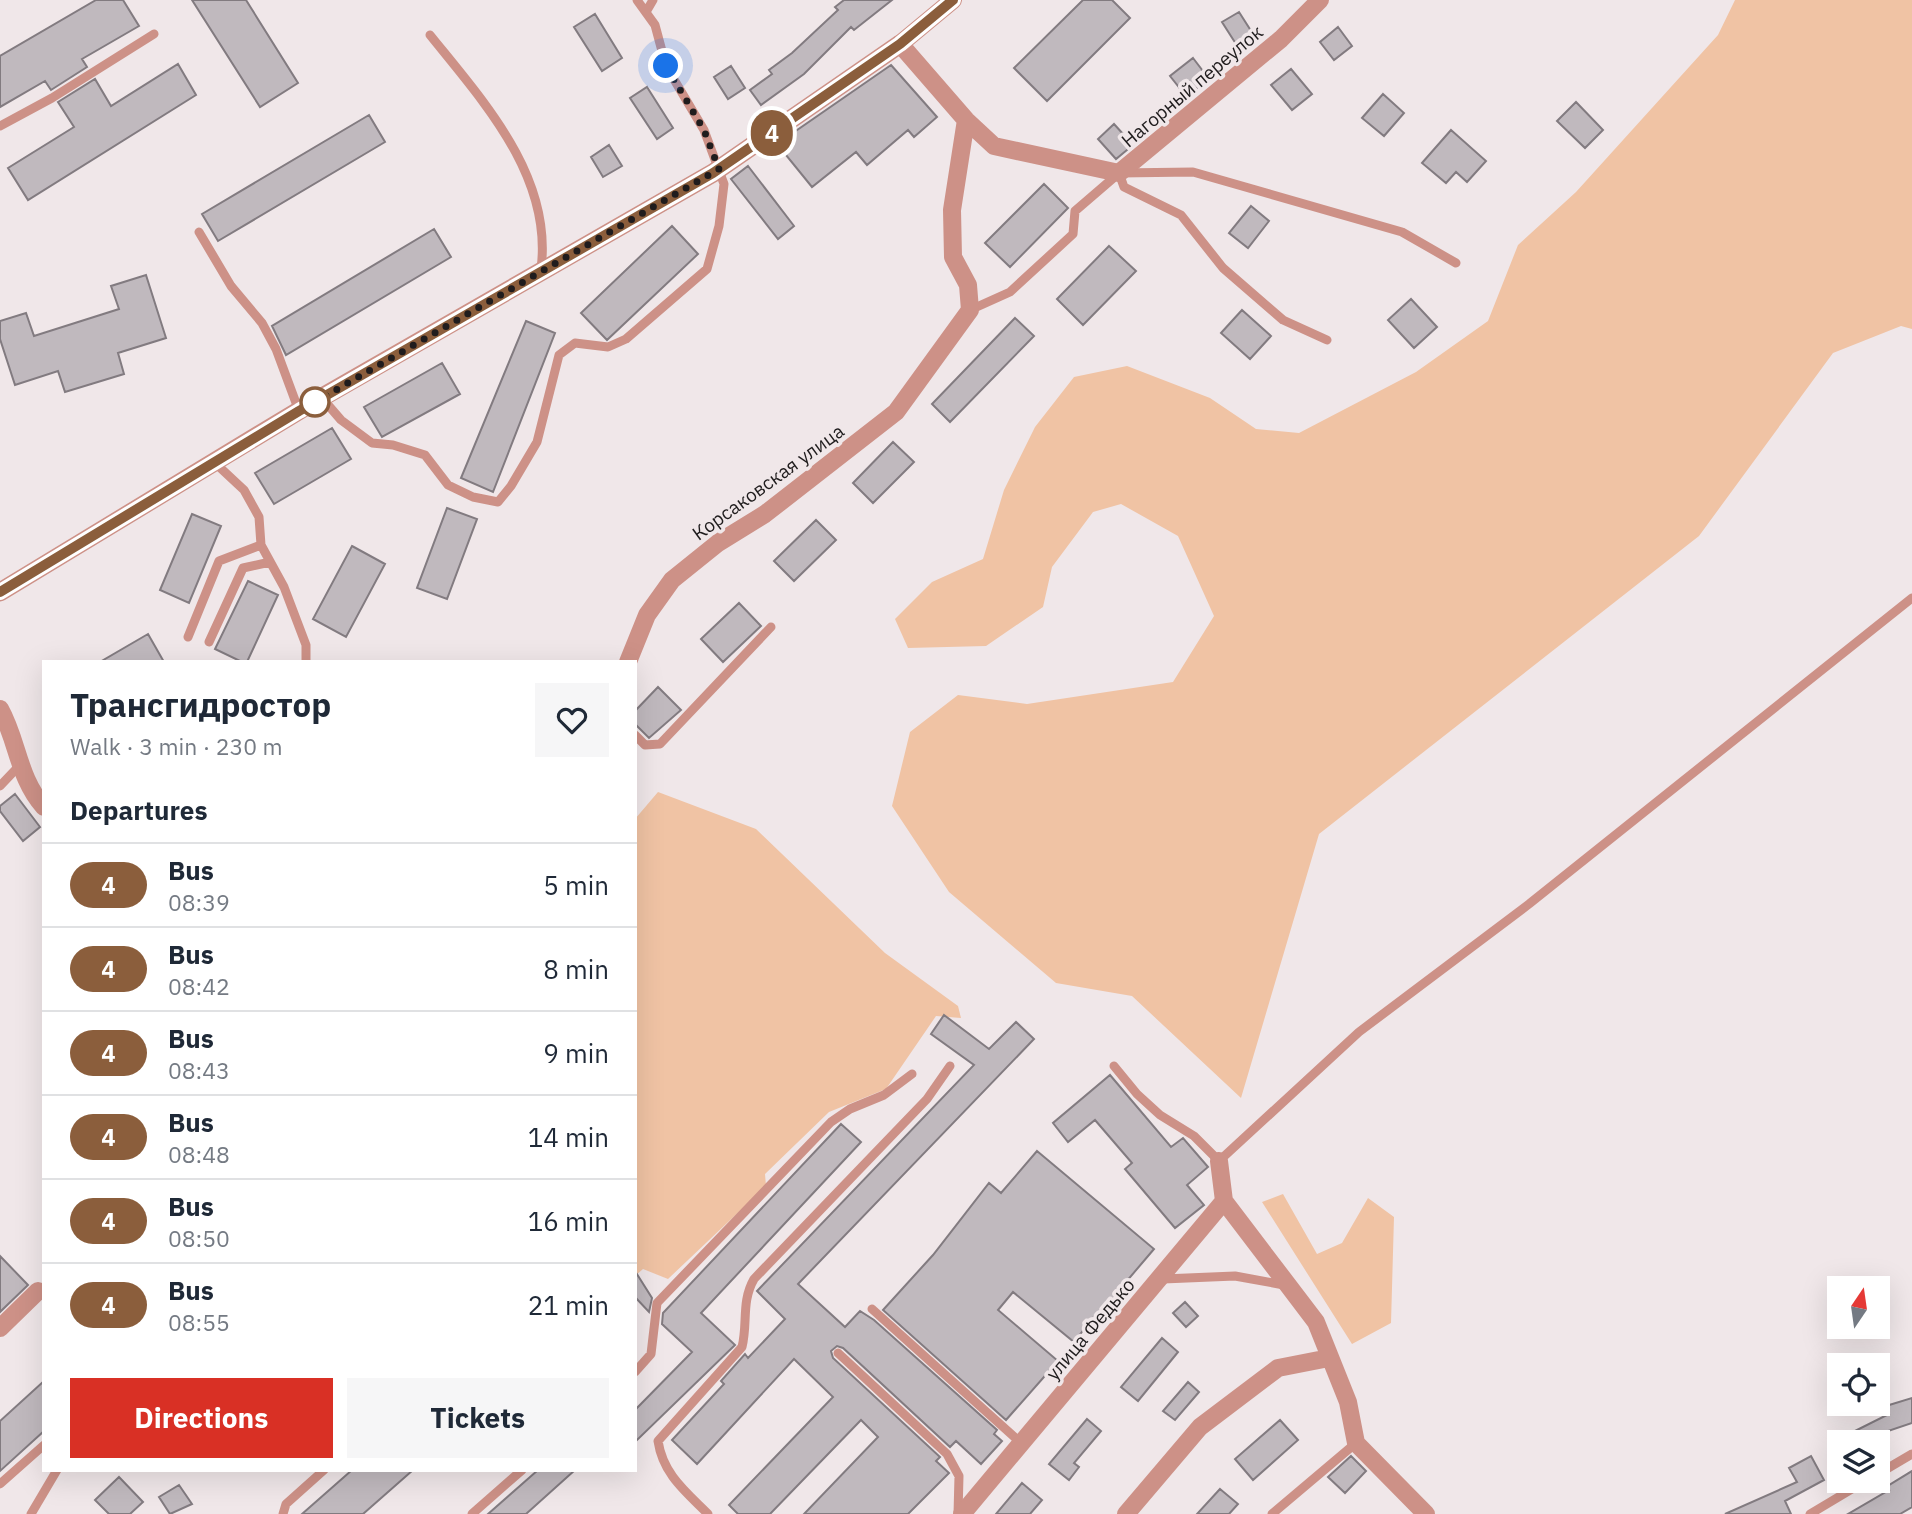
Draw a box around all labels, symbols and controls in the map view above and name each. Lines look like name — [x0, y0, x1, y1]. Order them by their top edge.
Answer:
street label: Нагорный переулок — [1116, 20, 1268, 152]
your location — [648, 48, 683, 83]
line badge: 4 — [749, 110, 795, 156]
text: 4 — [765, 117, 779, 149]
unlabelled marker — [300, 387, 330, 417]
street label: Корсаковская улица — [687, 419, 849, 545]
text: Трансгидростор — [70, 683, 331, 726]
button: heart — [535, 683, 609, 757]
text: Walk · 3 min · 230 m — [70, 731, 283, 761]
text: Departures — [70, 793, 208, 827]
text: Bus — [168, 853, 214, 887]
text: 5 min — [543, 868, 609, 902]
text: 4 — [101, 869, 116, 901]
text: 08:39 — [168, 887, 230, 917]
text: Bus — [168, 937, 214, 971]
text: 8 min — [543, 952, 609, 986]
text: 4 — [101, 953, 116, 985]
text: 08:42 — [168, 971, 230, 1001]
text: Bus — [168, 1021, 214, 1055]
text: 9 min — [543, 1036, 609, 1070]
text: 4 — [101, 1037, 116, 1069]
text: 08:43 — [168, 1055, 230, 1085]
text: Bus — [168, 1105, 214, 1139]
text: 14 min — [528, 1120, 609, 1154]
text: 4 — [101, 1121, 116, 1153]
text: 08:48 — [168, 1139, 230, 1169]
text: Bus — [168, 1189, 214, 1223]
text: 16 min — [528, 1204, 609, 1238]
text: 4 — [101, 1205, 116, 1237]
text: 08:50 — [168, 1223, 230, 1253]
text: Bus — [168, 1273, 214, 1307]
street label: улица Федько — [1040, 1273, 1140, 1385]
north arrow — [1827, 1276, 1890, 1339]
map controls — [1827, 1276, 1890, 1493]
text: 21 min — [528, 1288, 609, 1322]
text: 4 — [101, 1289, 116, 1321]
text: 08:55 — [168, 1307, 230, 1337]
button: locate — [1827, 1353, 1890, 1416]
button: Directions — [70, 1378, 333, 1458]
button: Tickets — [347, 1378, 609, 1458]
button: layers — [1827, 1430, 1890, 1493]

